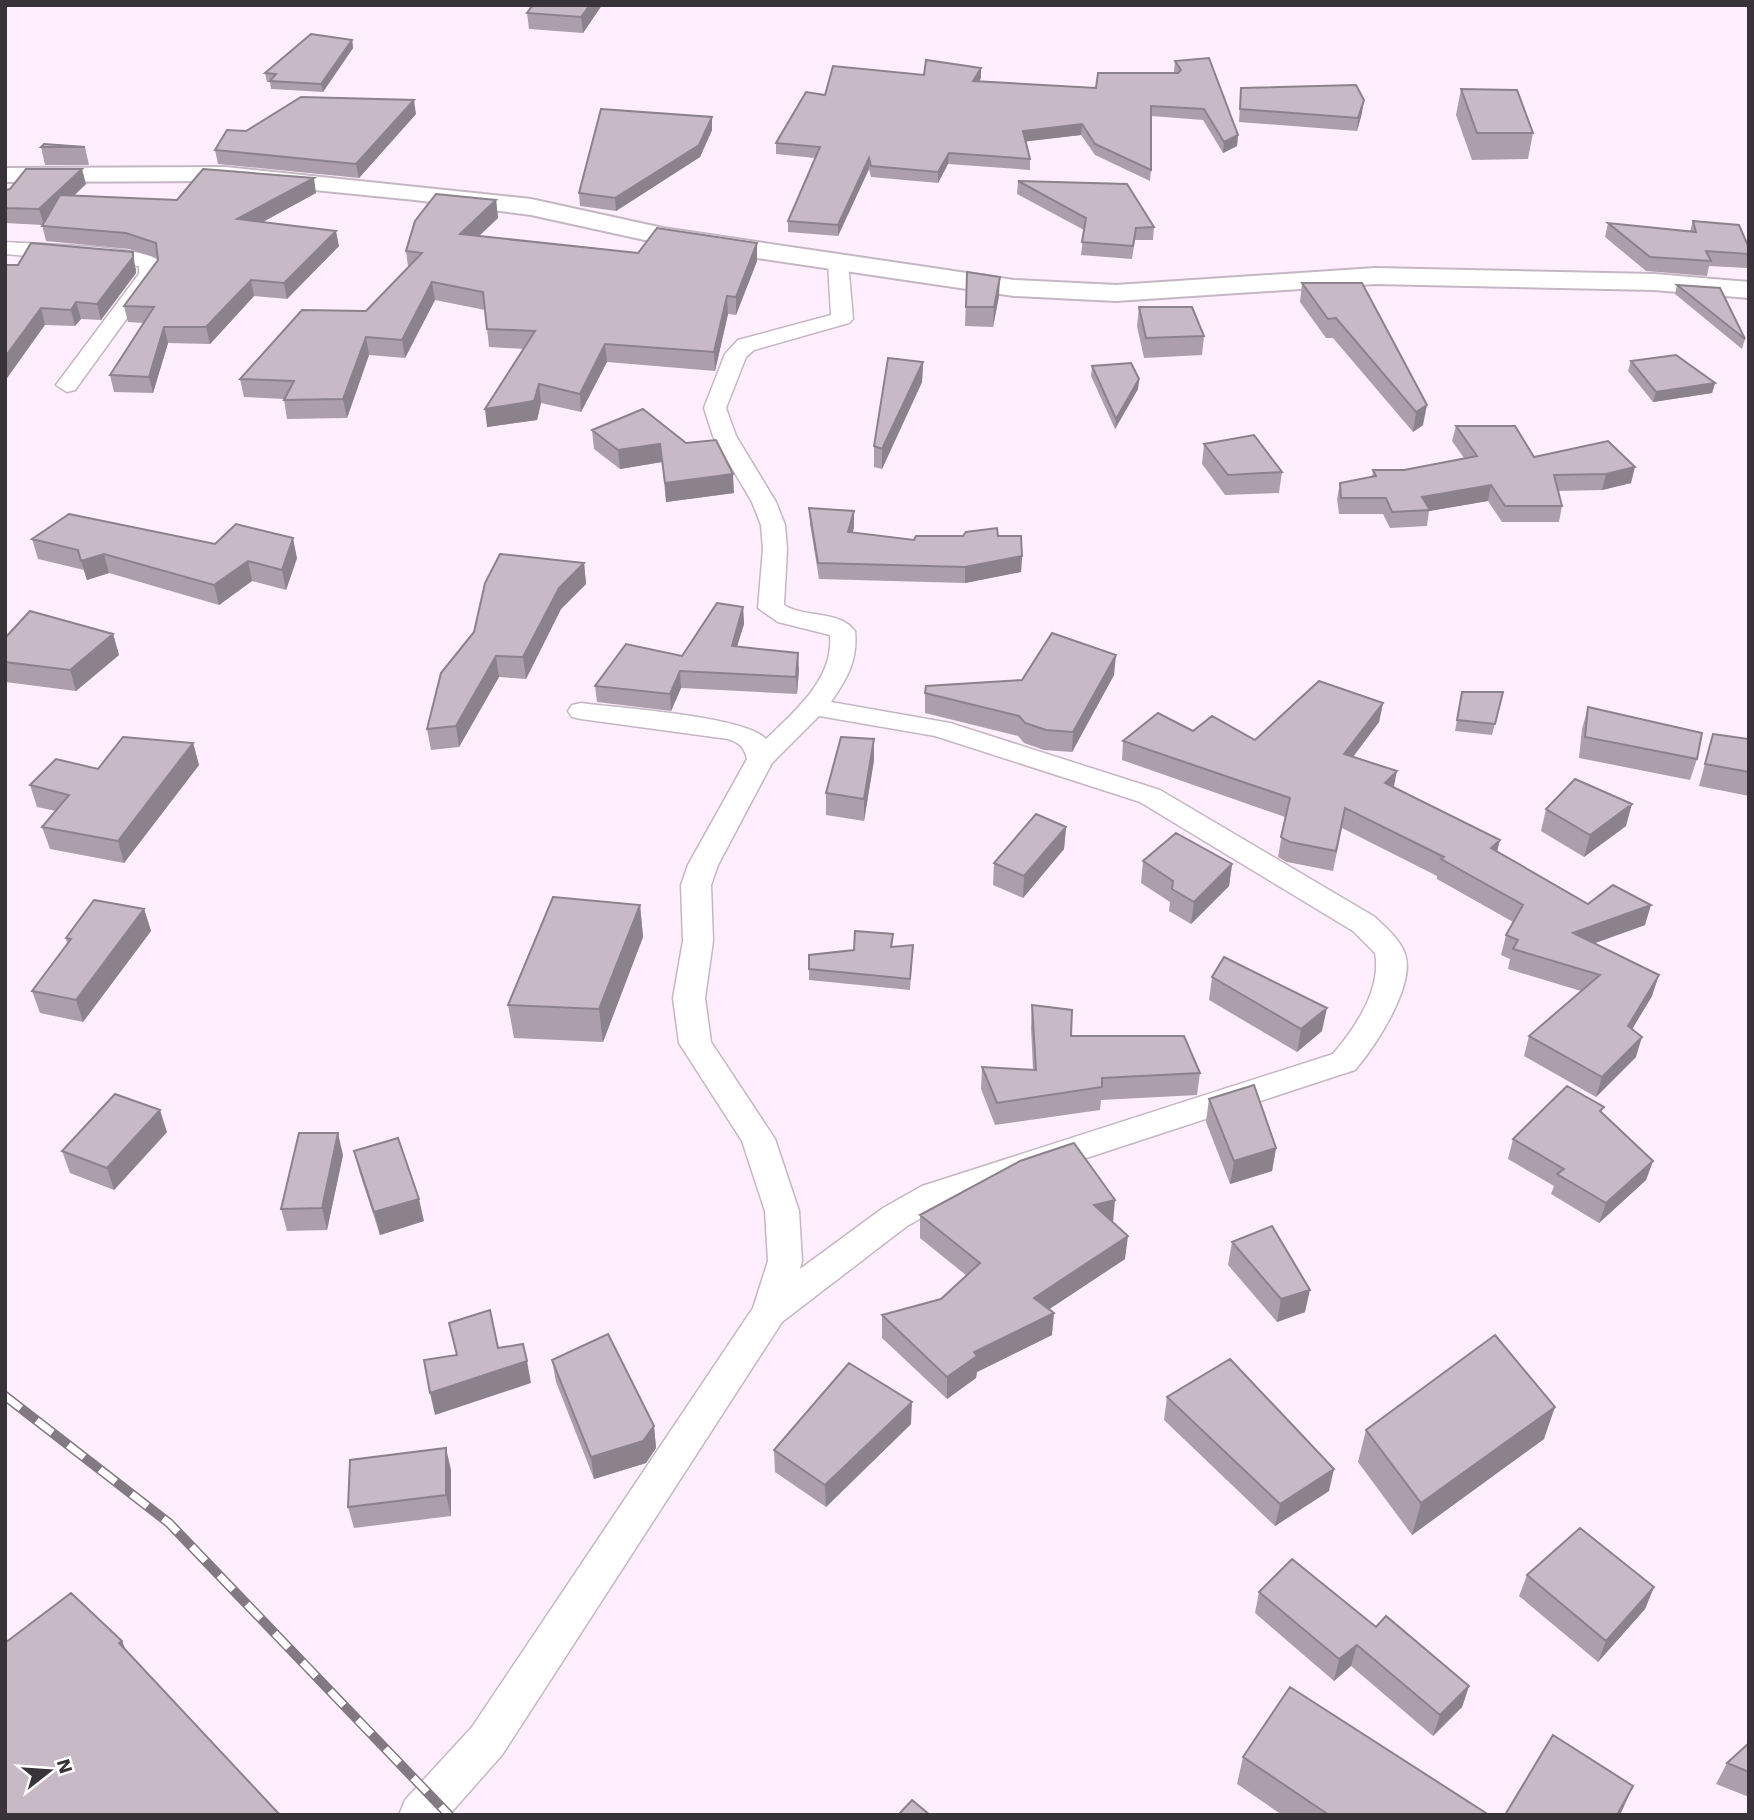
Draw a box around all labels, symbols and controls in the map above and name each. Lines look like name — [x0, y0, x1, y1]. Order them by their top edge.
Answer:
north arrow — [14, 1736, 84, 1806]
text: N — [52, 1756, 78, 1776]

